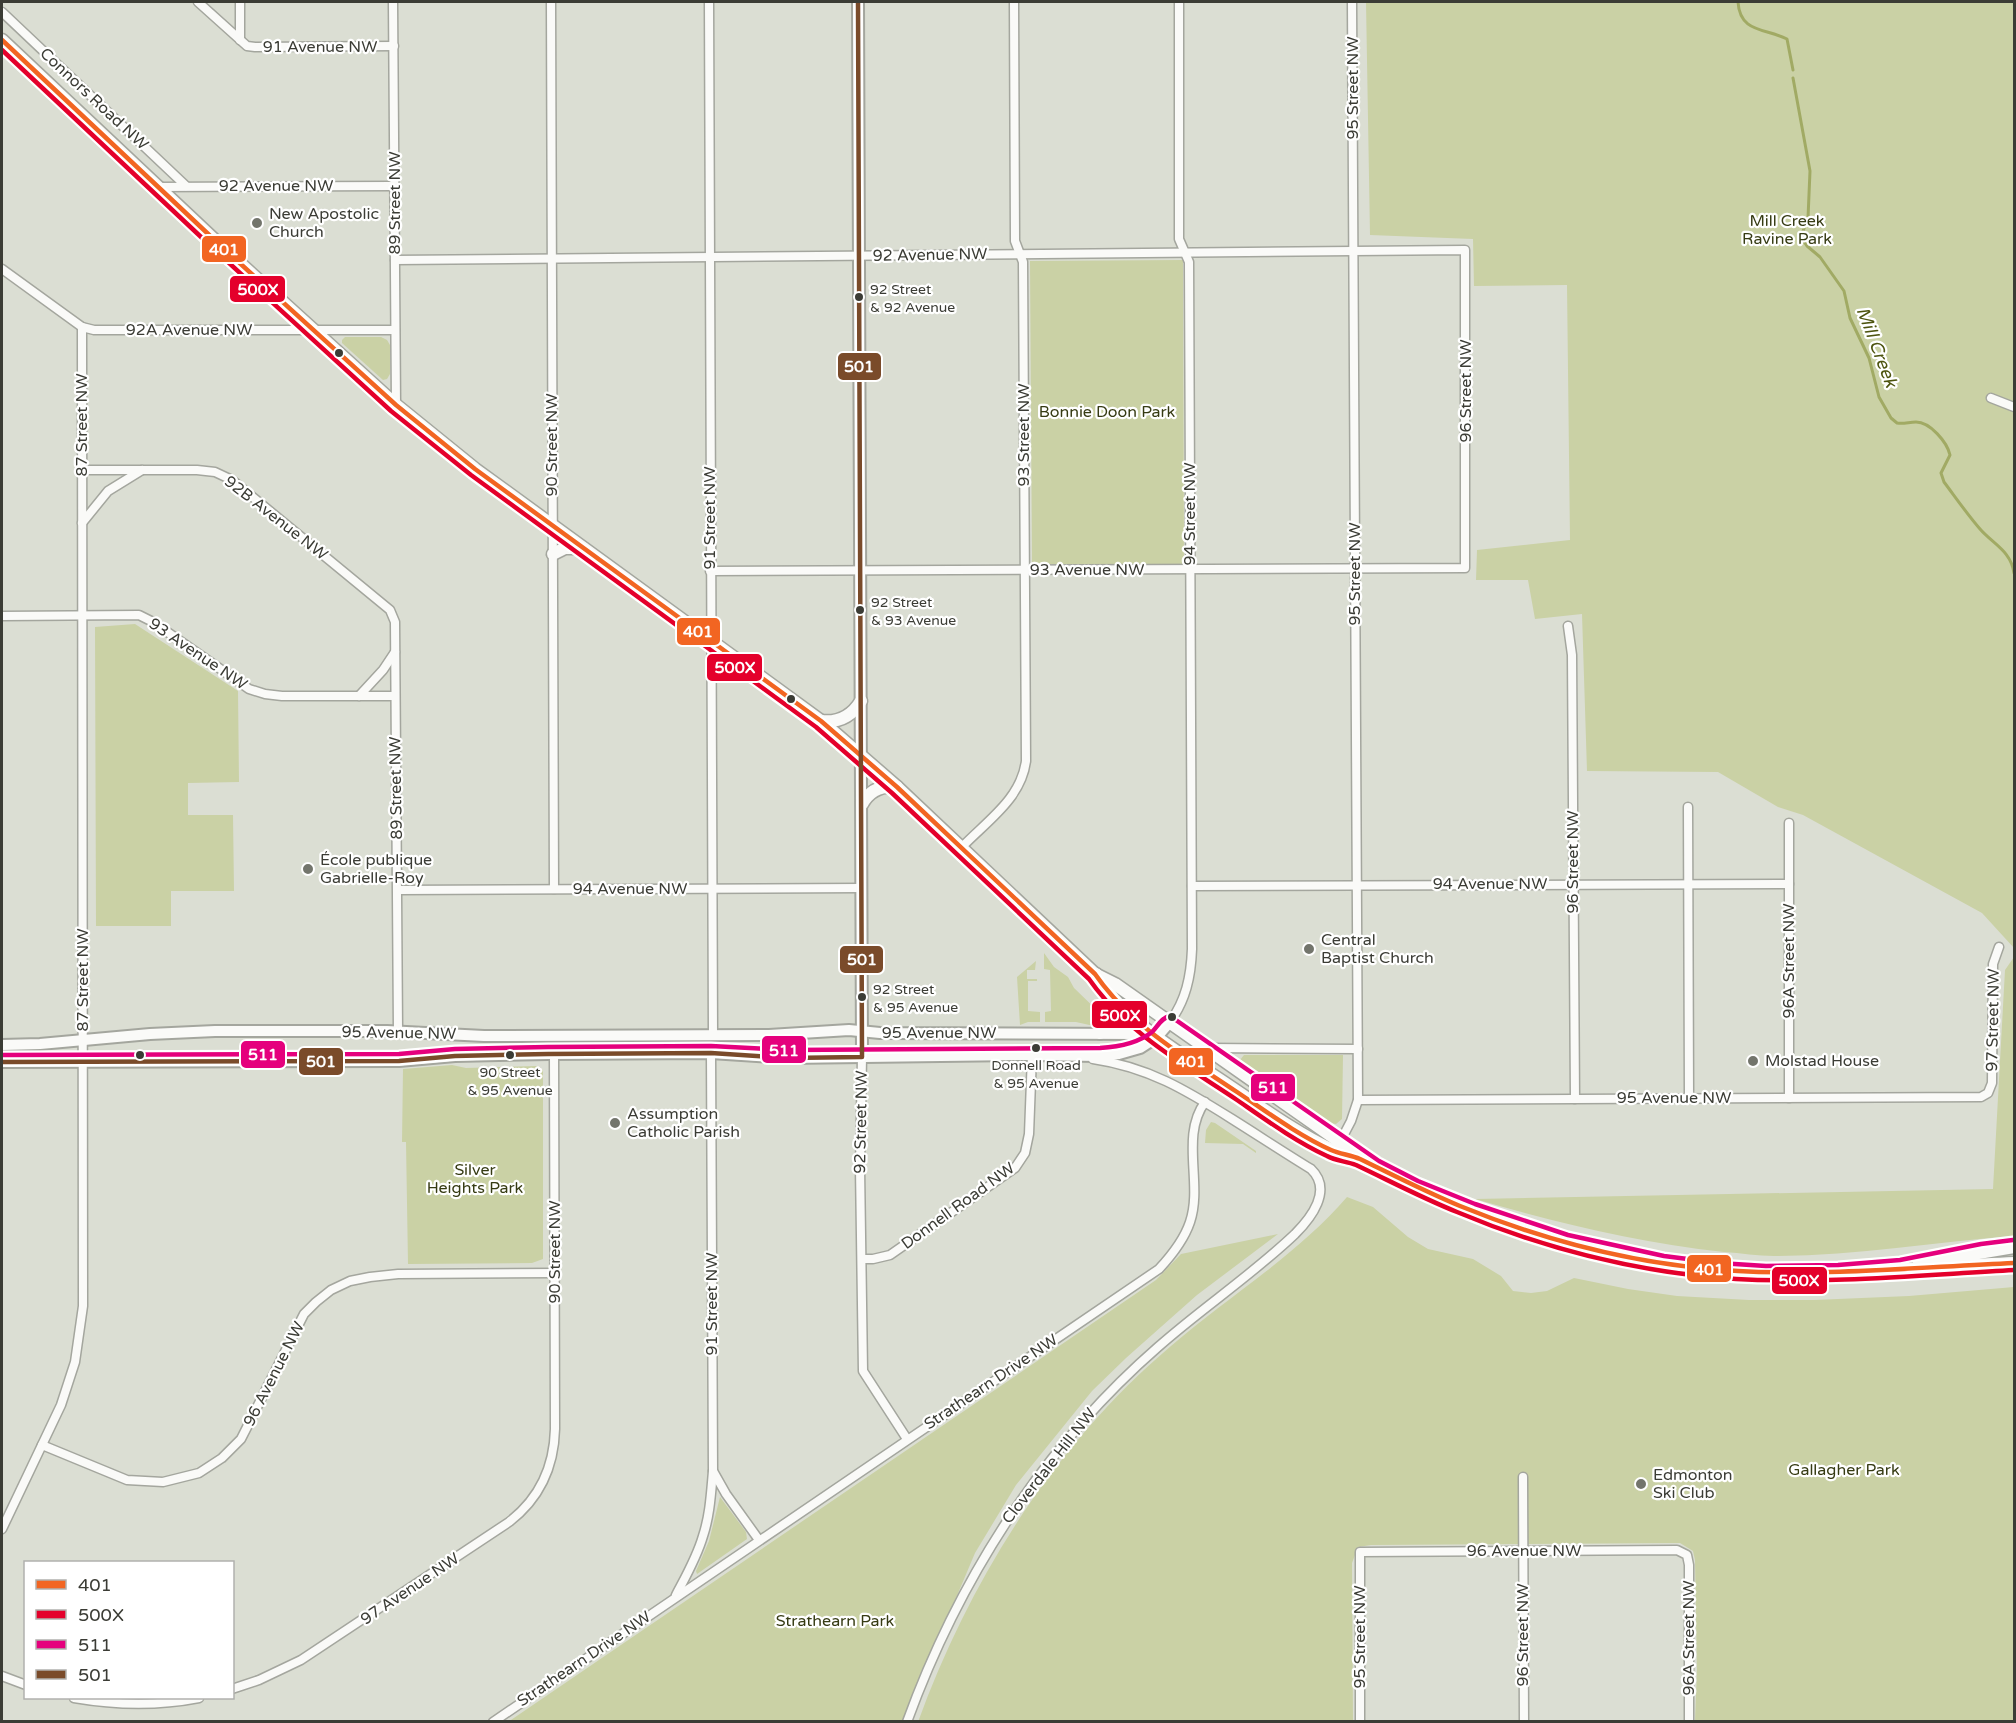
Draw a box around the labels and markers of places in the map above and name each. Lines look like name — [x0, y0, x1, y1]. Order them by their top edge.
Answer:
place label: New Apostolic Church — [269, 204, 379, 242]
marker: New Apostolic Church — [250, 216, 264, 230]
place label: 92 Street & 92 Avenue — [870, 281, 955, 316]
marker: 92 Street & 92 Avenue — [853, 291, 865, 303]
unlabelled marker — [333, 347, 345, 359]
place label: 92 Street & 93 Avenue — [871, 594, 956, 629]
marker: 92 Street & 93 Avenue — [854, 604, 866, 616]
unlabelled marker — [785, 693, 797, 705]
place label: École publique Gabrielle-Roy — [320, 850, 432, 888]
marker: École publique Gabrielle-Roy — [301, 862, 315, 876]
place label: Central Baptist Church — [1321, 930, 1434, 968]
marker: Central Baptist Church — [1302, 942, 1316, 956]
place label: 92 Street & 95 Avenue — [873, 981, 958, 1016]
marker: 92 Street & 95 Avenue — [856, 991, 868, 1003]
unlabelled marker — [1166, 1011, 1178, 1023]
marker: Donnell Road & 95 Avenue — [1030, 1042, 1042, 1054]
unlabelled marker — [134, 1049, 146, 1061]
marker: 90 Street & 95 Avenue — [504, 1049, 516, 1061]
place label: Molstad House — [1765, 1051, 1879, 1071]
marker: Molstad House — [1746, 1054, 1760, 1068]
place label: Donnell Road & 95 Avenue — [991, 1057, 1081, 1092]
place label: 90 Street & 95 Avenue — [467, 1064, 553, 1099]
place label: Assumption Catholic Parish — [627, 1104, 740, 1142]
marker: Assumption Catholic Parish — [608, 1116, 622, 1130]
place label: Edmonton Ski Club — [1653, 1465, 1733, 1503]
marker: Edmonton Ski Club — [1634, 1477, 1648, 1491]

